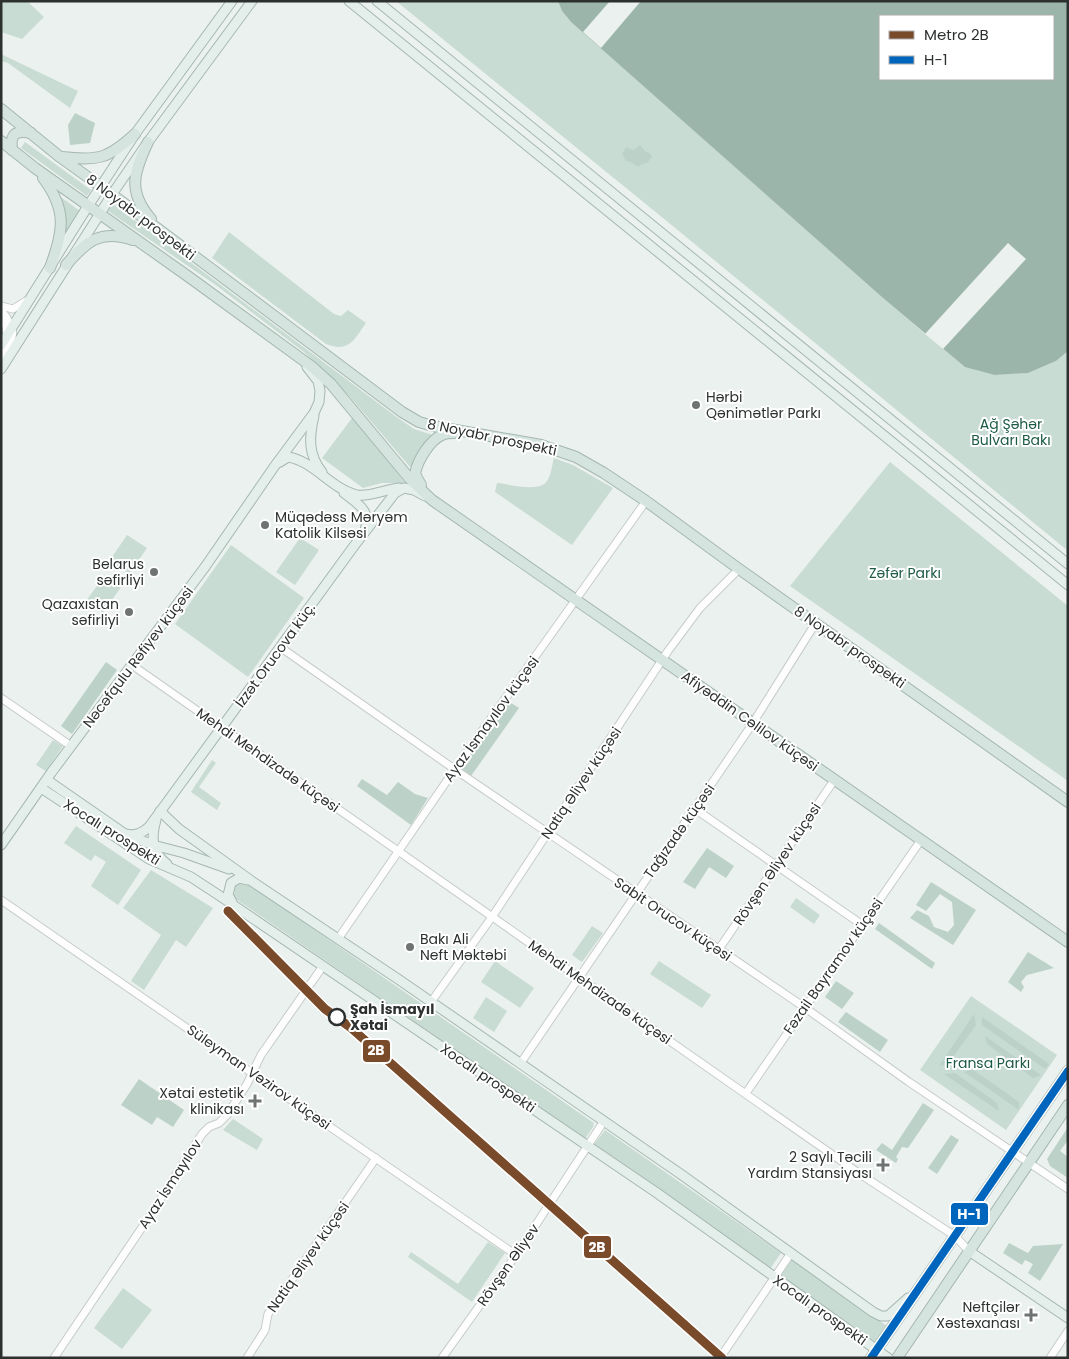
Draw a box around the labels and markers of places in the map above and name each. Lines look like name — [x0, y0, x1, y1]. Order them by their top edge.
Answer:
place label: Hərbi Qənimətlər Parkı — [706, 387, 821, 423]
marker: Hərbi Qənimətlər Parkı — [690, 399, 702, 411]
place label: Müqədəss Məryəm Katolik Kilsəsi — [275, 507, 408, 543]
marker: Müqədəss Məryəm Katolik Kilsəsi — [259, 519, 271, 531]
place label: Belarus səfirliyi — [92, 554, 144, 590]
marker: Belarus səfirliyi — [148, 566, 160, 578]
place label: Qazaxıstan səfirliyi — [42, 594, 119, 630]
marker: Qazaxıstan səfirliyi — [123, 606, 135, 618]
place label: Bakı Ali Neft Məktəbi — [420, 929, 507, 965]
marker: Bakı Ali Neft Məktəbi — [404, 941, 416, 953]
place label: Şah İsmayıl Xətai — [350, 999, 434, 1035]
marker: Şah İsmayıl Xətai — [328, 1008, 346, 1026]
place label: Xətai estetik klinikası — [159, 1083, 245, 1119]
marker: Xətai estetik klinikası — [248, 1094, 262, 1108]
place label: 2 Saylı Təcili Yardım Stansiyası — [747, 1147, 872, 1183]
marker: 2 Saylı Təcili Yardım Stansiyası — [876, 1158, 890, 1172]
place label: Neftçilər Xəstəxanası — [936, 1297, 1020, 1333]
marker: Neftçilər Xəstəxanası — [1024, 1308, 1038, 1322]

